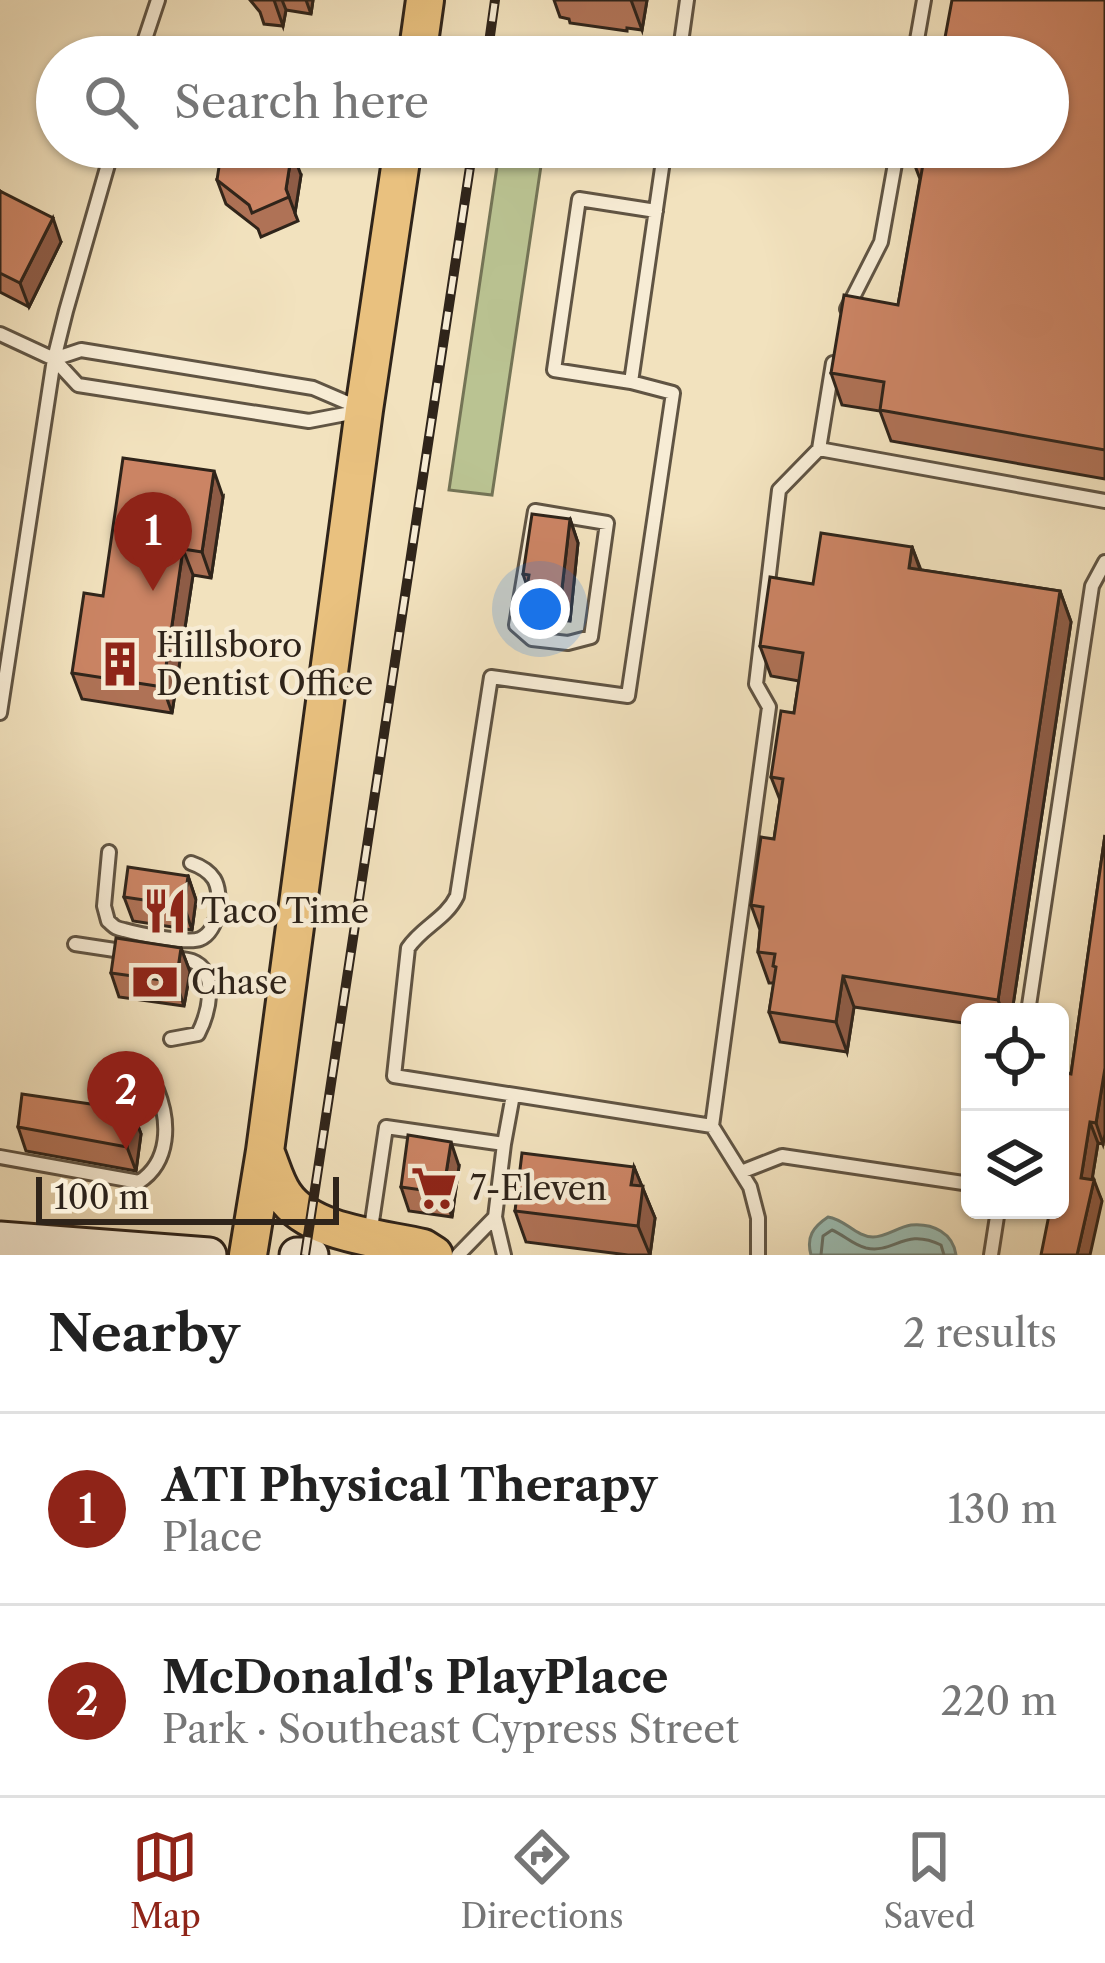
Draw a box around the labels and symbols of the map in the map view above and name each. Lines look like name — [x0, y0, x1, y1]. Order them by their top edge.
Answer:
pin: 1 — [114, 492, 192, 591]
your location — [510, 579, 570, 639]
place label: Hillsboro Dentist Office — [156, 625, 373, 704]
building icon: Hillsboro Dentist Office — [95, 639, 145, 689]
restaurant icon: Taco Time — [140, 886, 190, 936]
place label: Taco Time — [201, 891, 369, 932]
bank icon: Chase — [130, 957, 180, 1007]
place label: Chase — [191, 962, 287, 1003]
pin: 2 — [87, 1051, 165, 1150]
supermarket icon: 7-Eleven — [409, 1163, 459, 1213]
place label: 7-Eleven — [470, 1168, 607, 1209]
scale bar — [36, 1171, 339, 1224]

